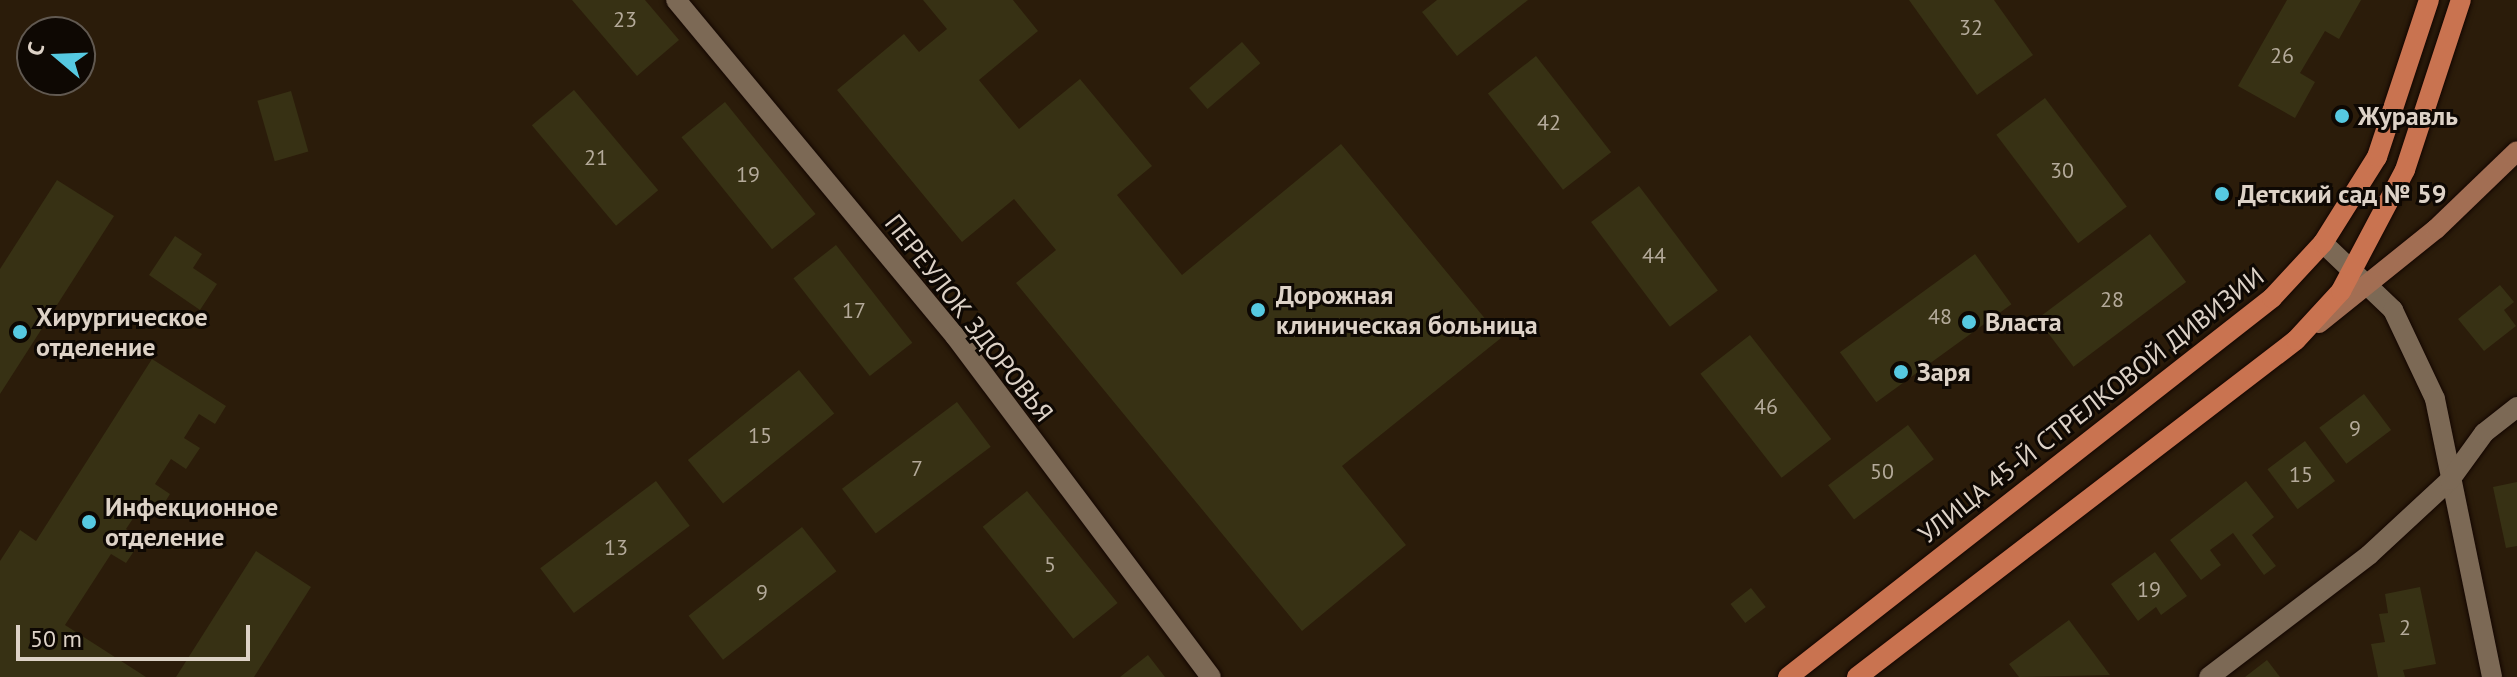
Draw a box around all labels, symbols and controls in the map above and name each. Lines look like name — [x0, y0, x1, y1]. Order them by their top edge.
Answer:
house number: 23 — [613, 7, 637, 33]
house number: 32 — [1959, 15, 1983, 41]
north arrow — [16, 16, 96, 96]
text: С — [20, 38, 50, 59]
house number: 26 — [2270, 43, 2294, 69]
place label: Журавль — [2358, 100, 2458, 132]
marker: Журавль — [2333, 107, 2351, 125]
house number: 42 — [1537, 110, 1561, 136]
house number: 21 — [584, 145, 608, 171]
house number: 30 — [2050, 158, 2074, 184]
house number: 19 — [736, 162, 760, 188]
place label: Детский сад № 59 — [2238, 178, 2447, 210]
marker: Детский сад № 59 — [2213, 185, 2231, 203]
street label: ПЕРЕУЛОК ЗДОРОВЬЯ — [878, 208, 1060, 428]
house number: 44 — [1642, 243, 1666, 269]
street label: УЛИЦА 45-Й СТРЕЛКОВОЙ ДИВИЗИИ — [1911, 260, 2271, 550]
place label: Дорожная клиническая больница — [1276, 279, 1538, 340]
house number: 28 — [2100, 287, 2124, 313]
house number: 17 — [842, 298, 866, 324]
marker: Дорожная клиническая больница — [1247, 299, 1269, 321]
place label: Хирургическое отделение — [36, 301, 208, 362]
house number: 48 — [1928, 304, 1952, 330]
place label: Власта — [1985, 306, 2062, 338]
marker: Власта — [1960, 313, 1978, 331]
marker: Хирургическое отделение — [11, 323, 29, 341]
place label: Заря — [1917, 356, 1971, 388]
marker: Заря — [1892, 363, 1910, 381]
house number: 46 — [1754, 394, 1778, 420]
house number: 9 — [2349, 416, 2361, 442]
house number: 15 — [748, 423, 772, 449]
house number: 7 — [911, 456, 923, 482]
house number: 50 — [1870, 459, 1894, 485]
house number: 15 — [2289, 462, 2313, 488]
place label: Инфекционное отделение — [105, 491, 278, 552]
marker: Инфекционное отделение — [80, 513, 98, 531]
house number: 13 — [604, 535, 628, 561]
house number: 5 — [1044, 552, 1056, 578]
house number: 19 — [2137, 577, 2161, 603]
house number: 9 — [756, 580, 768, 606]
scale bar — [20, 609, 254, 659]
house number: 2 — [2399, 615, 2411, 641]
text: 50 m — [30, 623, 82, 654]

